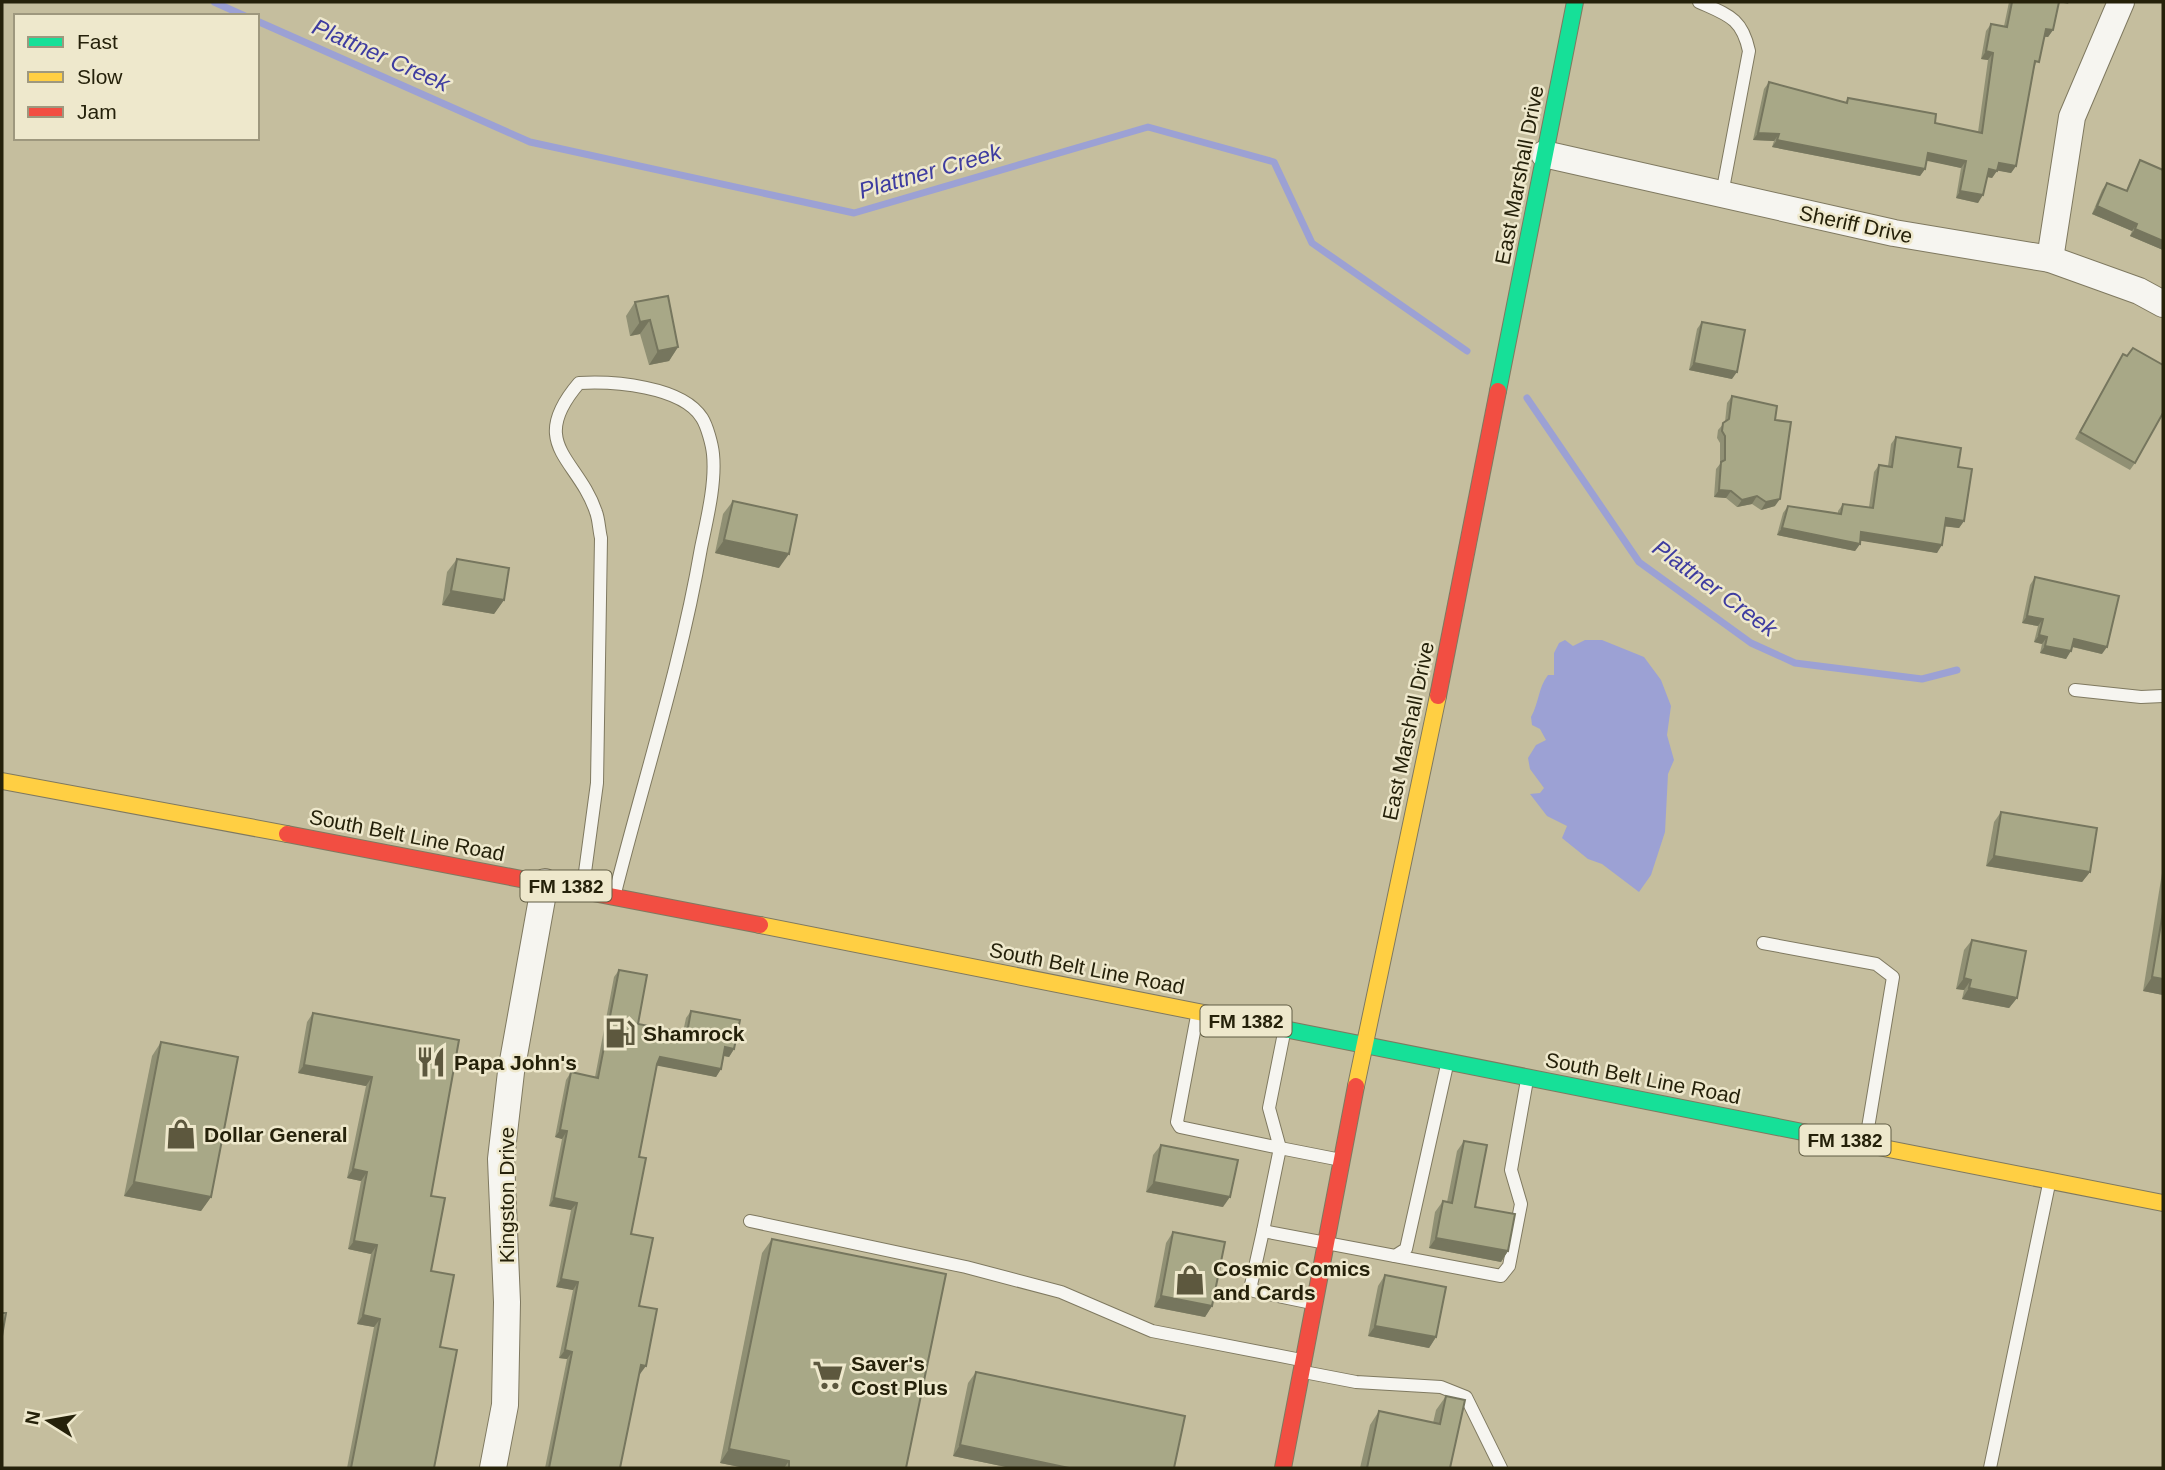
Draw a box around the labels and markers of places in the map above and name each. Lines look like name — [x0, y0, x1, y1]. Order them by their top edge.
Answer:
fuel station icon: Shamrock — [603, 1016, 637, 1050]
place label: Shamrock — [643, 1022, 745, 1045]
restaurant icon: Papa John's — [414, 1045, 448, 1079]
place label: Papa John's — [454, 1051, 577, 1074]
shop icon: Dollar General — [164, 1117, 198, 1151]
place label: Dollar General — [204, 1123, 348, 1146]
place label: Cosmic Comics and Cards — [1213, 1257, 1371, 1304]
shop icon: Cosmic Comics and Cards — [1173, 1263, 1207, 1297]
place label: Saver's Cost Plus — [851, 1352, 948, 1399]
supermarket icon: Saver's Cost Plus — [811, 1358, 845, 1392]

